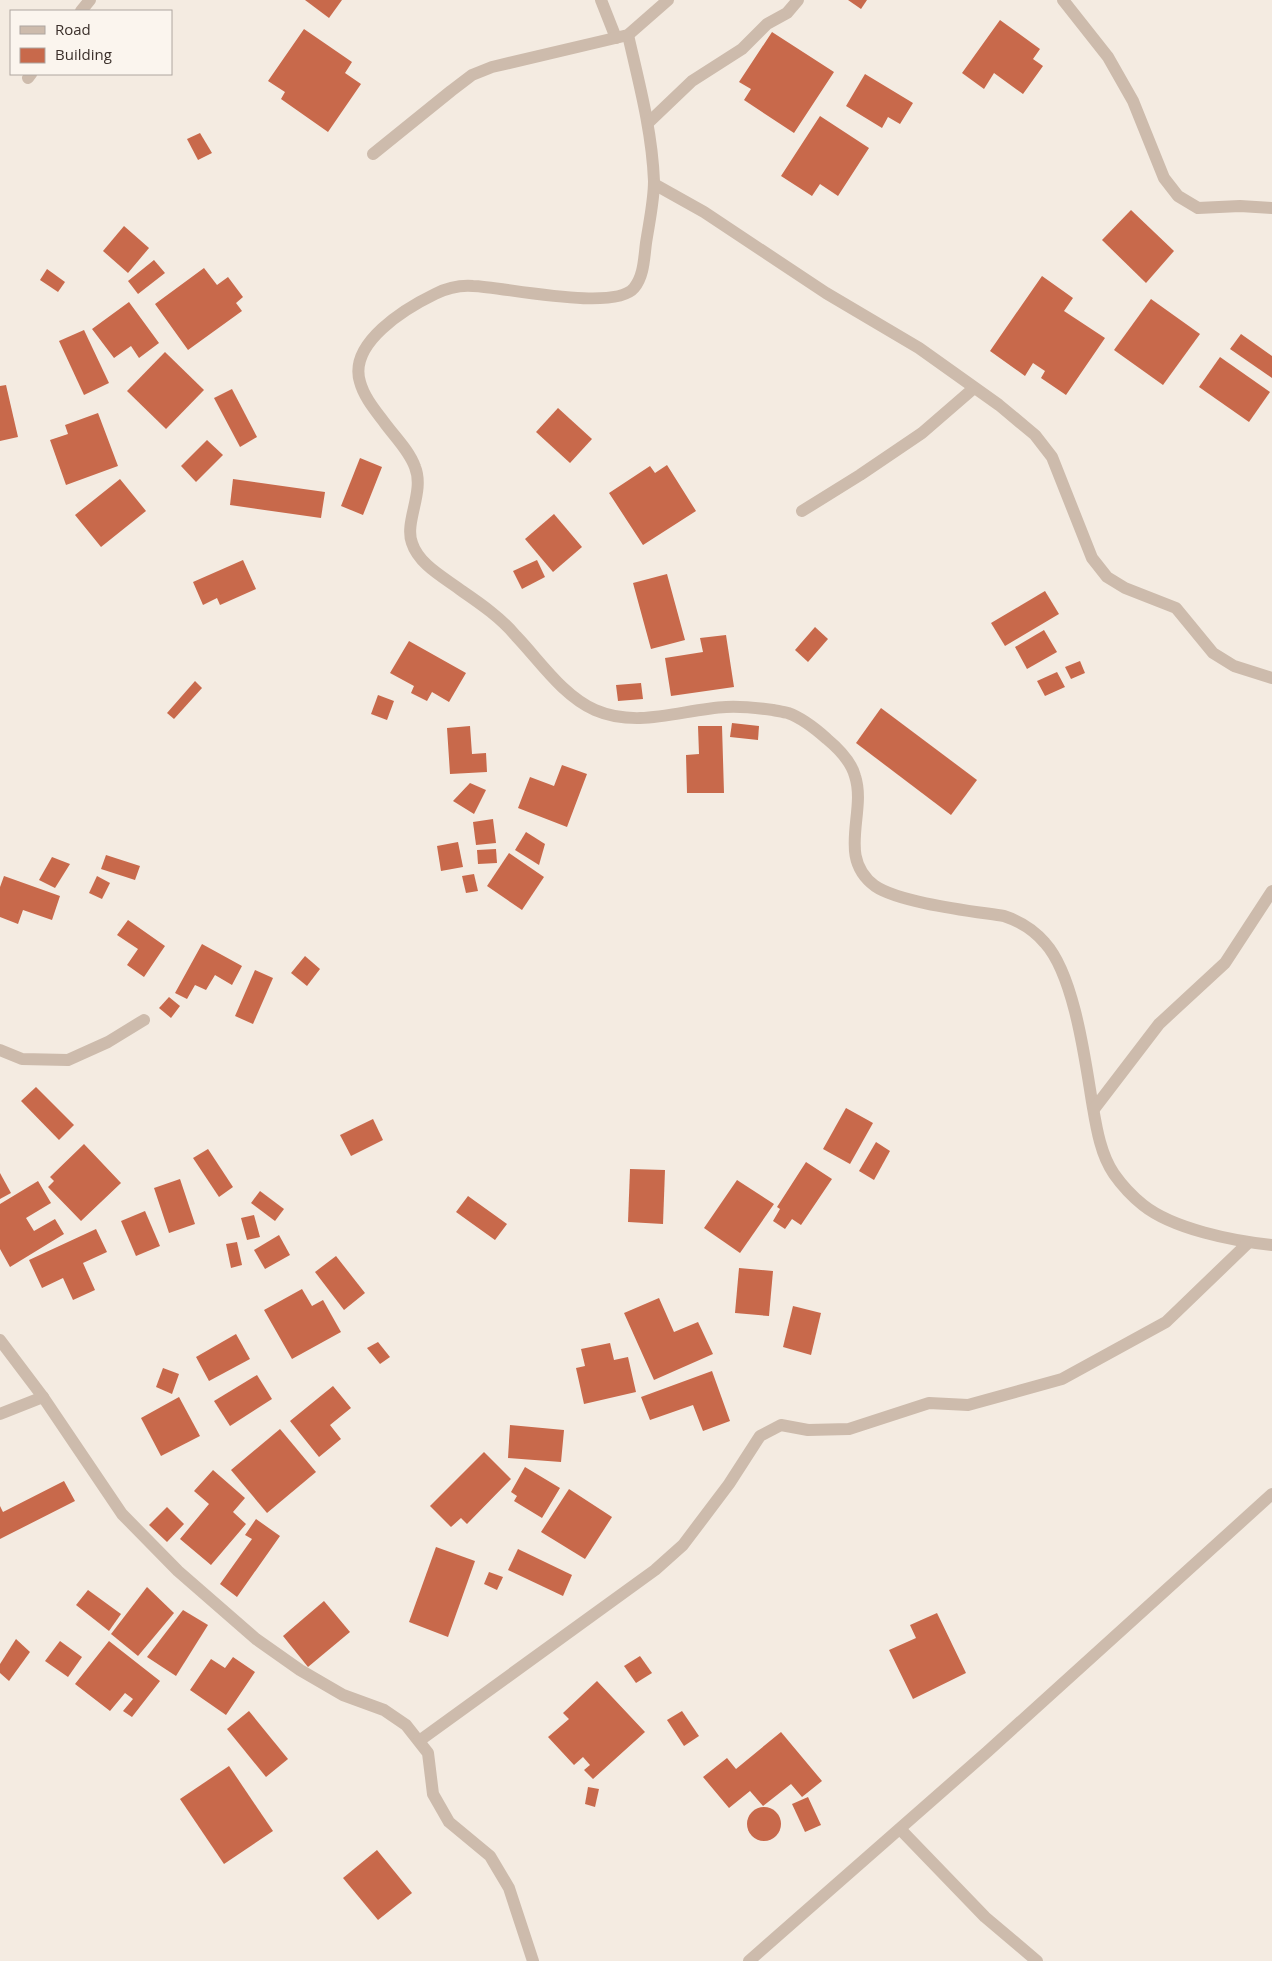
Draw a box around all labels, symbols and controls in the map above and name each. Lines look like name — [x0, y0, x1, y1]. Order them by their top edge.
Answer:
legend — [10, 10, 172, 75]
text: Road — [55, 19, 91, 39]
text: Building — [55, 44, 112, 64]

